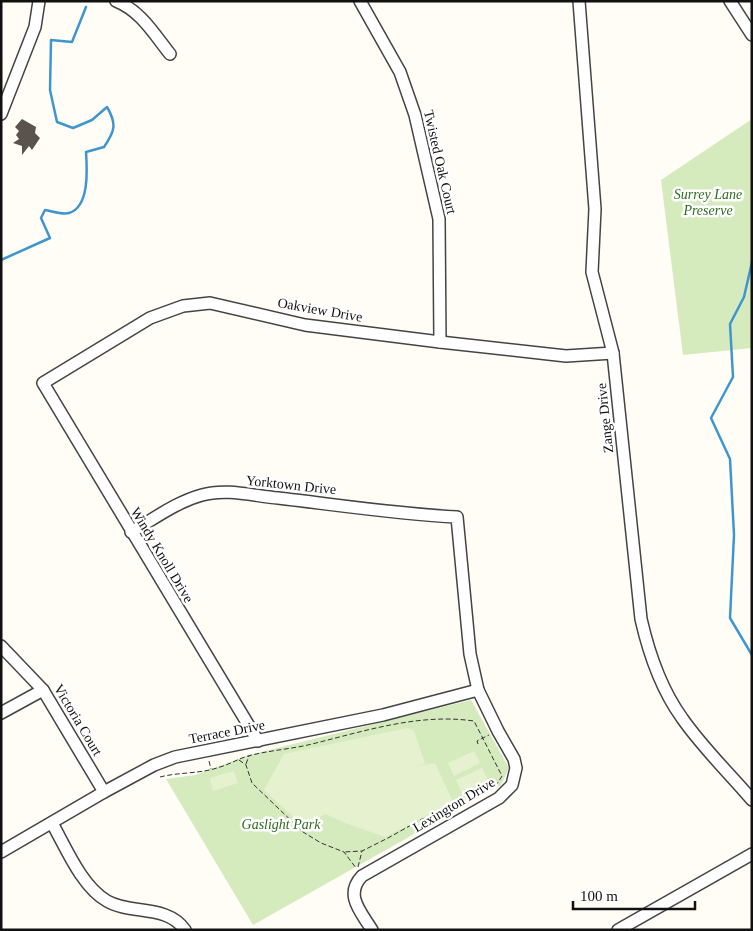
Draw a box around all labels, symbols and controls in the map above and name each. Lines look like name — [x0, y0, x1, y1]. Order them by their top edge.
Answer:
street label: Twisted Oak Court — [421, 109, 459, 216]
park label: Surrey Lane Preserve — [674, 187, 742, 218]
street label: Oakview Drive — [276, 295, 364, 325]
street label: Zange Drive — [594, 382, 616, 454]
street label: Yorktown Drive — [245, 473, 337, 497]
street label: Windy Knoll Drive — [128, 505, 196, 605]
street label: Victoria Court — [51, 682, 105, 758]
street label: Terrace Drive — [188, 717, 266, 747]
street label: Lexington Drive — [410, 775, 498, 835]
park label: Gaslight Park — [242, 817, 321, 832]
scale bar — [573, 878, 696, 910]
text: 100 m — [580, 888, 618, 904]

